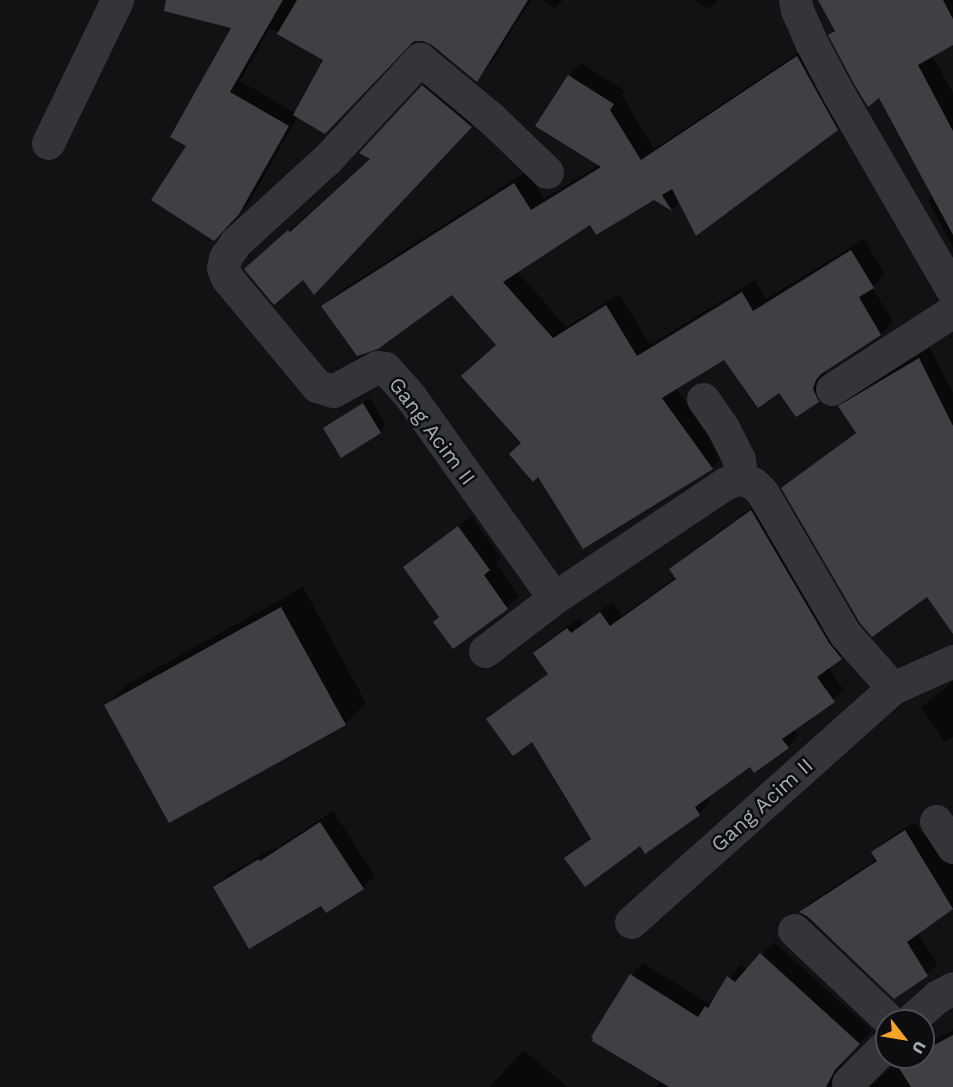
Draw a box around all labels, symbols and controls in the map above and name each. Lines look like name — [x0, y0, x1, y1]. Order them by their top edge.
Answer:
street label: Gang Acim II — [383, 372, 481, 490]
street label: Gang Acim II — [706, 752, 818, 858]
north arrow — [875, 1009, 935, 1069]
text: U — [908, 1038, 930, 1057]

